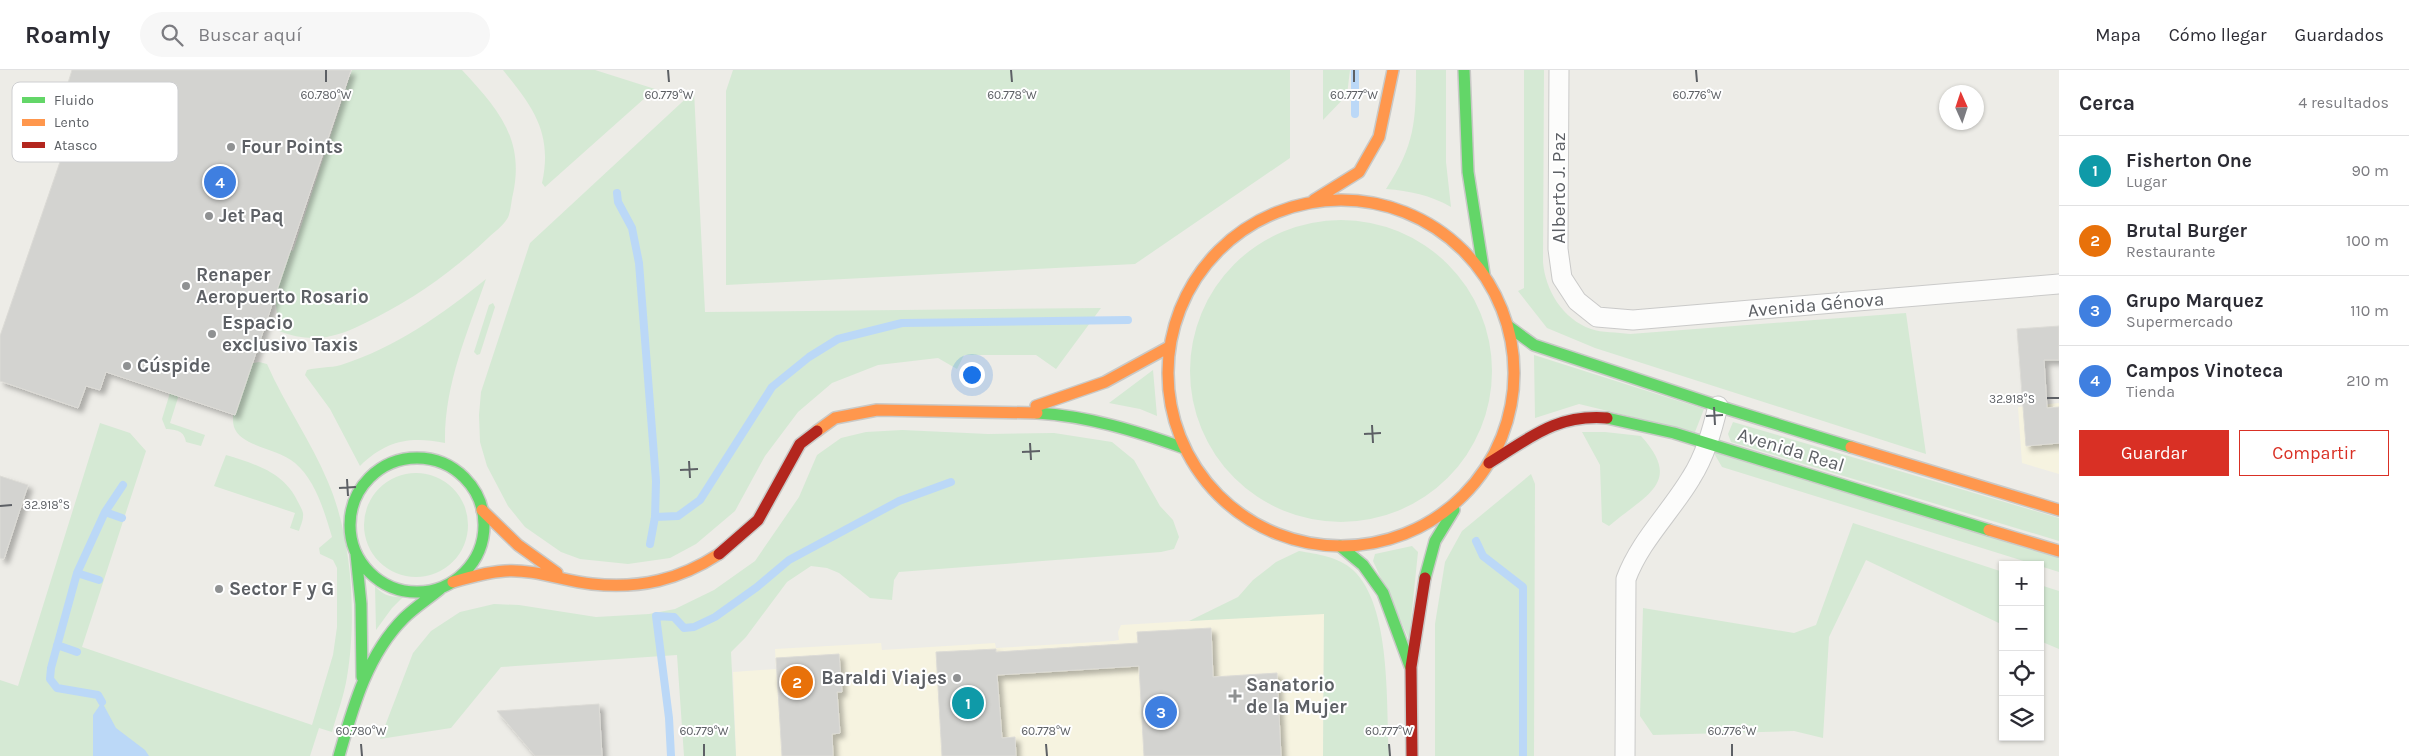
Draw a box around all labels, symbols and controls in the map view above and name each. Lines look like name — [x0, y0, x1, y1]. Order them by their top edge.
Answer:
search box — [140, 12, 490, 57]
text: Roamly — [25, 21, 110, 49]
icon: search — [158, 21, 186, 49]
text: Buscar aquí — [198, 24, 302, 46]
text: Mapa — [2095, 24, 2141, 46]
text: Cómo llegar — [2169, 24, 2267, 46]
text: Guardados — [2295, 24, 2384, 46]
legend — [12, 82, 178, 162]
north arrow — [1939, 85, 1984, 130]
text: 60.780°W — [300, 88, 352, 102]
text: 60.779°W — [644, 88, 694, 102]
text: 60.778°W — [987, 88, 1037, 102]
text: 60.777°W — [1330, 88, 1378, 102]
text: 60.776°W — [1672, 88, 1722, 102]
text: Cerca — [2079, 91, 2135, 115]
text: Fluido — [54, 92, 94, 109]
text: 4 resultados — [2298, 93, 2389, 112]
text: Lento — [54, 114, 89, 131]
street label: Alberto J. Paz — [1548, 132, 1570, 244]
place label: Four Points — [241, 136, 343, 158]
text: Atasco — [54, 137, 97, 154]
marker: Four Points — [225, 141, 237, 153]
text: Fisherton One — [2126, 150, 2252, 172]
text: 1 — [2092, 161, 2098, 180]
text: 90 m — [2351, 161, 2389, 180]
pin: 4 — [204, 163, 236, 201]
text: Lugar — [2126, 172, 2167, 191]
place label: Jet Paq — [219, 205, 284, 227]
marker: Jet Paq — [203, 210, 215, 222]
text: Brutal Burger — [2126, 220, 2247, 242]
text: 2 — [2090, 231, 2100, 250]
text: 100 m — [2346, 231, 2389, 250]
text: Restaurante — [2126, 242, 2215, 261]
place label: Renaper Aeropuerto Rosario — [196, 264, 369, 308]
marker: Renaper Aeropuerto Rosario — [180, 280, 192, 292]
street label: Avenida Génova — [1747, 288, 1885, 322]
text: Grupo Marquez — [2126, 290, 2264, 312]
text: 3 — [2090, 301, 2100, 320]
text: 110 m — [2350, 301, 2389, 320]
place label: Espacio exclusivo Taxis — [222, 312, 358, 356]
text: Supermercado — [2126, 312, 2233, 331]
marker: Espacio exclusivo Taxis — [206, 328, 218, 340]
place label: Cúspide — [137, 355, 211, 377]
marker: Cúspide — [121, 360, 133, 372]
text: Campos Vinoteca — [2126, 360, 2283, 382]
your location — [959, 362, 985, 388]
text: 4 — [2090, 371, 2100, 390]
text: 210 m — [2346, 371, 2389, 390]
text: Tienda — [2126, 382, 2175, 401]
text: 32.918°S — [1989, 392, 2035, 406]
street label: Avenida Real — [1735, 423, 1847, 477]
button: Guardar — [2079, 430, 2229, 476]
button: Compartir — [2239, 430, 2389, 476]
text: 32.918°S — [24, 498, 70, 512]
map controls — [1999, 561, 2044, 741]
button: + — [1999, 561, 2044, 606]
place label: Sector F y G — [229, 578, 334, 600]
marker: Sector F y G — [213, 583, 225, 595]
button: − — [1999, 606, 2044, 651]
button: locate — [1999, 651, 2044, 696]
pin: 2 — [781, 663, 813, 701]
place label: Baraldi Viajes — [821, 667, 947, 689]
marker: Baraldi Viajes — [951, 672, 963, 684]
place label: Sanatorio de la Mujer — [1246, 674, 1347, 718]
pin: 1 — [952, 684, 984, 722]
marker: Sanatorio de la Mujer — [1228, 689, 1242, 703]
pin: 3 — [1145, 693, 1177, 731]
button: layers — [1999, 696, 2044, 741]
text: 60.780°W — [335, 724, 387, 738]
text: 60.779°W — [679, 724, 729, 738]
text: 60.778°W — [1021, 724, 1071, 738]
text: 60.777°W — [1365, 724, 1413, 738]
text: 60.776°W — [1707, 724, 1757, 738]

